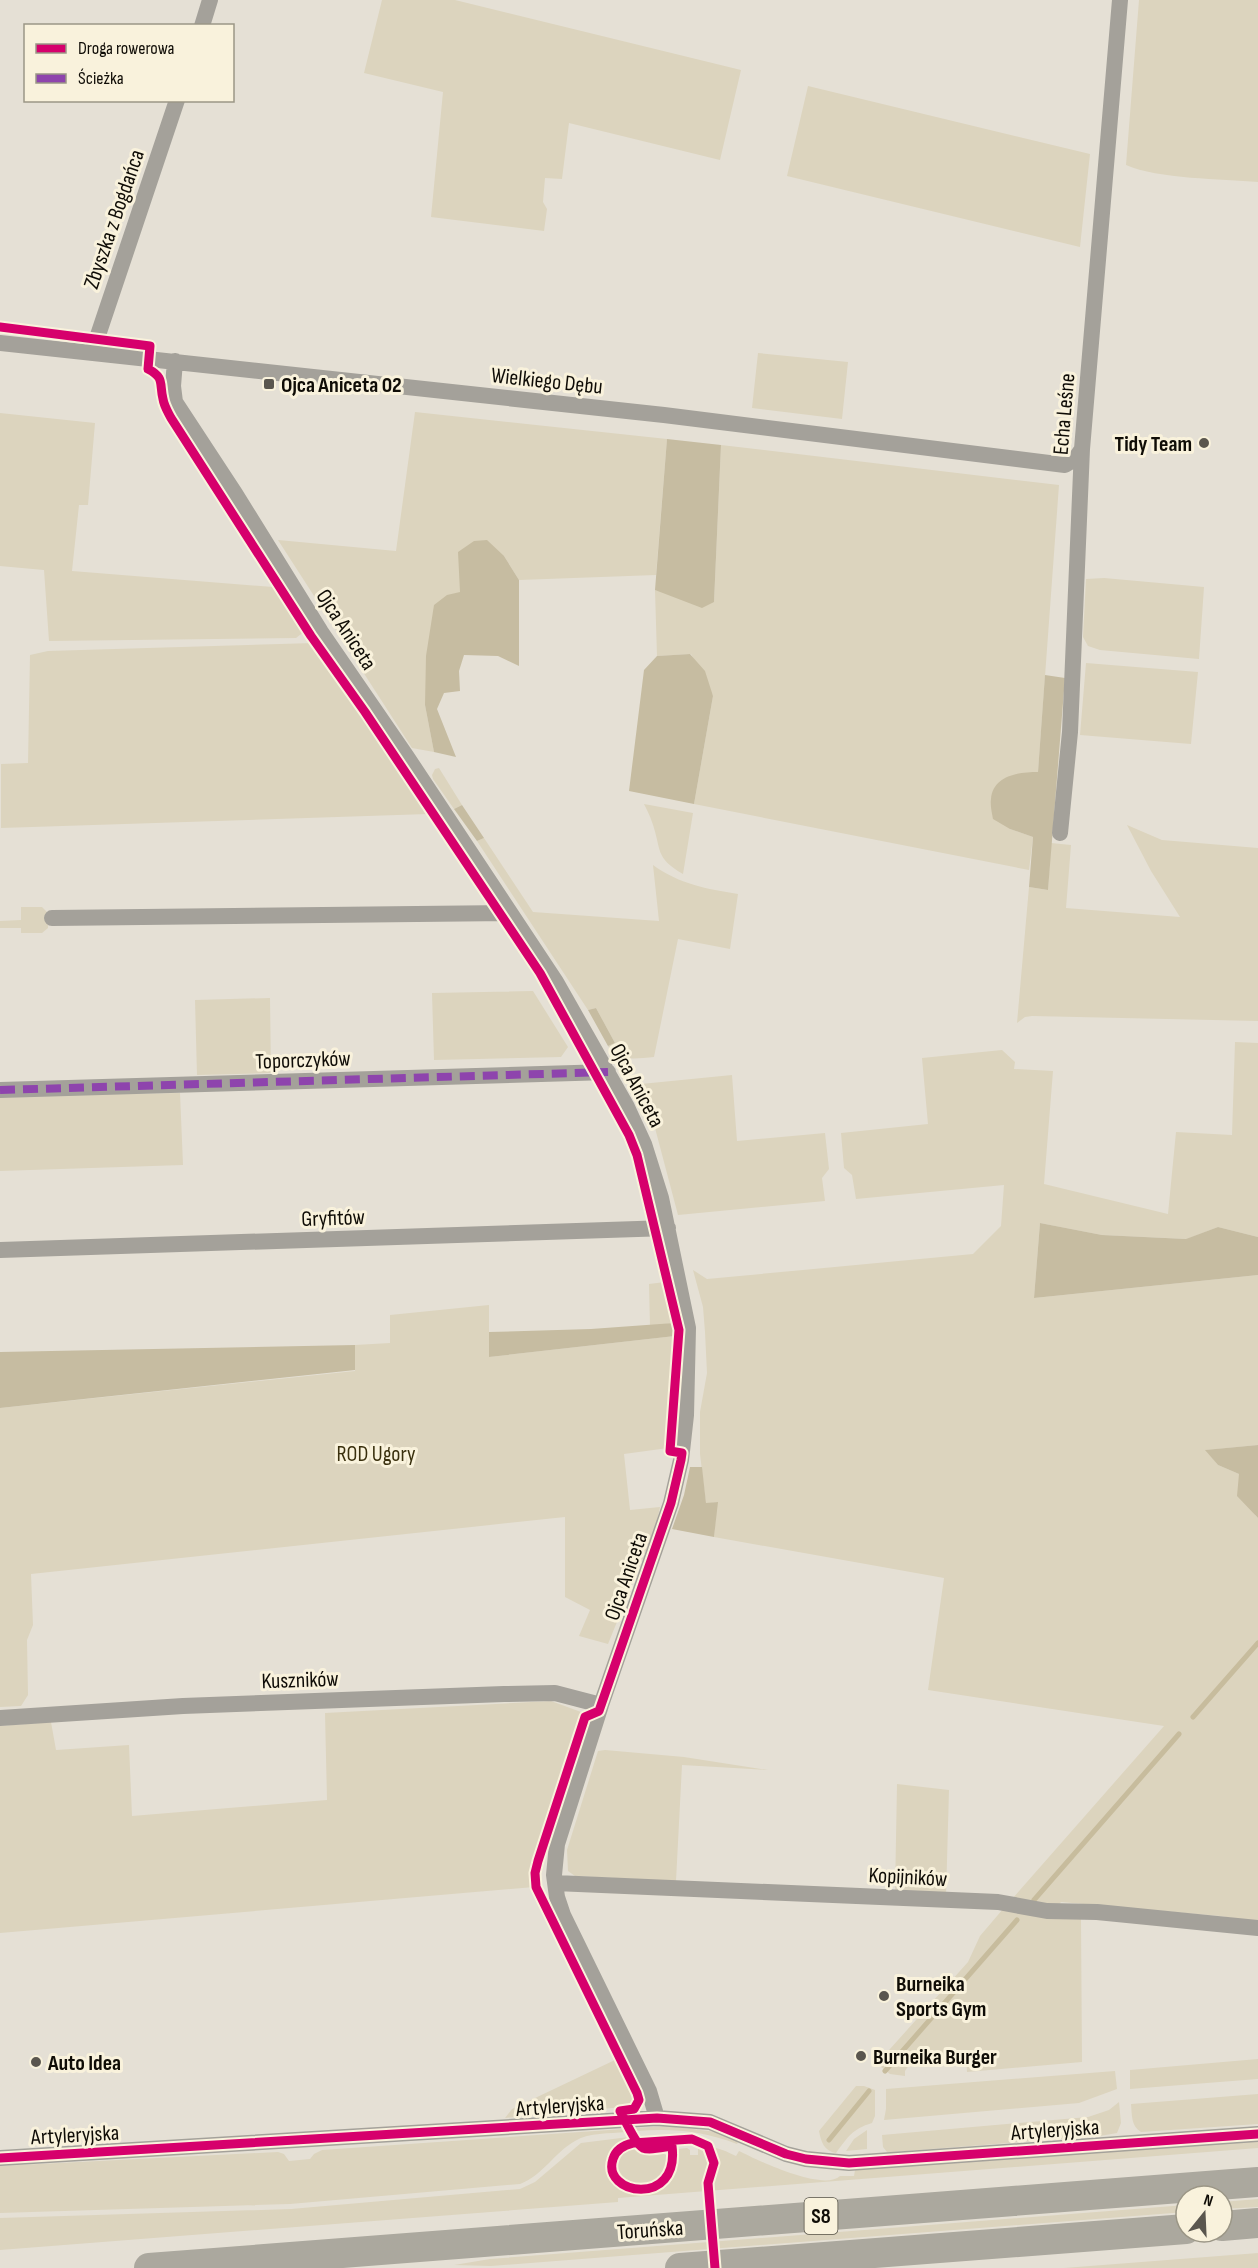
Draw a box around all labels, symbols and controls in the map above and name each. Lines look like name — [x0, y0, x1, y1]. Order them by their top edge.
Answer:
legend — [24, 24, 234, 102]
text: Droga rowerowa — [78, 38, 175, 59]
text: Ścieżka — [78, 68, 124, 89]
street label: Zbyszka z Bogdańca — [78, 146, 151, 293]
street label: Wielkiego Dębu — [490, 362, 604, 401]
place label: Ojca Aniceta 02 — [281, 372, 402, 399]
street label: Echa Leśne — [1047, 372, 1082, 456]
marker: Ojca Aniceta 02 — [262, 377, 276, 391]
place label: Tidy Team — [1115, 431, 1192, 458]
marker: Tidy Team — [1197, 436, 1211, 450]
street label: Ojca Aniceta — [310, 584, 382, 675]
street label: Ojca Aniceta — [603, 1039, 670, 1132]
street label: Toporczyków — [255, 1045, 351, 1076]
street label: Gryfitów — [301, 1204, 365, 1233]
park label: ROD Ugory — [337, 1441, 416, 1468]
street label: Ojca Aniceta — [599, 1529, 654, 1624]
street label: Kuszników — [261, 1666, 339, 1695]
street label: Kopijników — [868, 1862, 948, 1893]
place label: Burneika Sports Gym — [896, 1971, 986, 2023]
marker: Burneika Sports Gym — [877, 1989, 891, 2003]
place label: Burneika Burger — [873, 2044, 997, 2071]
marker: Burneika Burger — [854, 2049, 868, 2063]
place label: Auto Idea — [47, 2050, 121, 2077]
marker: Auto Idea — [29, 2055, 43, 2069]
street label: Artyleryjska — [514, 2090, 605, 2123]
street label: Artyleryjska — [1009, 2114, 1100, 2147]
street label: Artyleryjska — [29, 2120, 120, 2151]
north arrow — [1174, 2184, 1234, 2244]
text: N — [1201, 2191, 1215, 2212]
road number: S8 — [804, 2198, 838, 2234]
street label: Toruńska — [616, 2215, 684, 2246]

